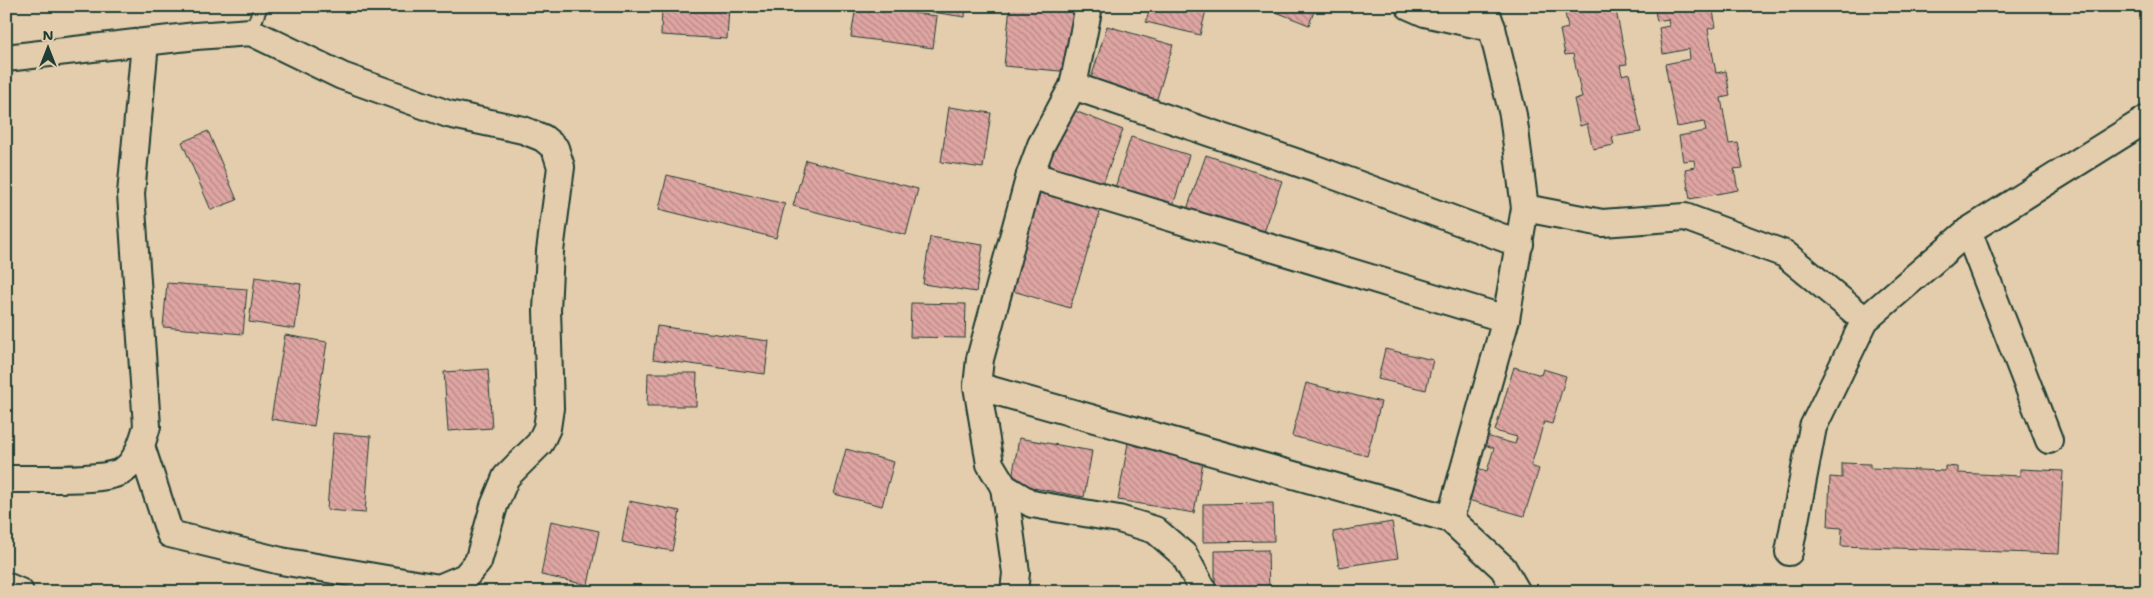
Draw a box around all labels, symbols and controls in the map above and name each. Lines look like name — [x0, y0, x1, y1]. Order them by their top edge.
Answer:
north arrow — [22, 22, 72, 72]
text: N — [42, 26, 54, 44]

